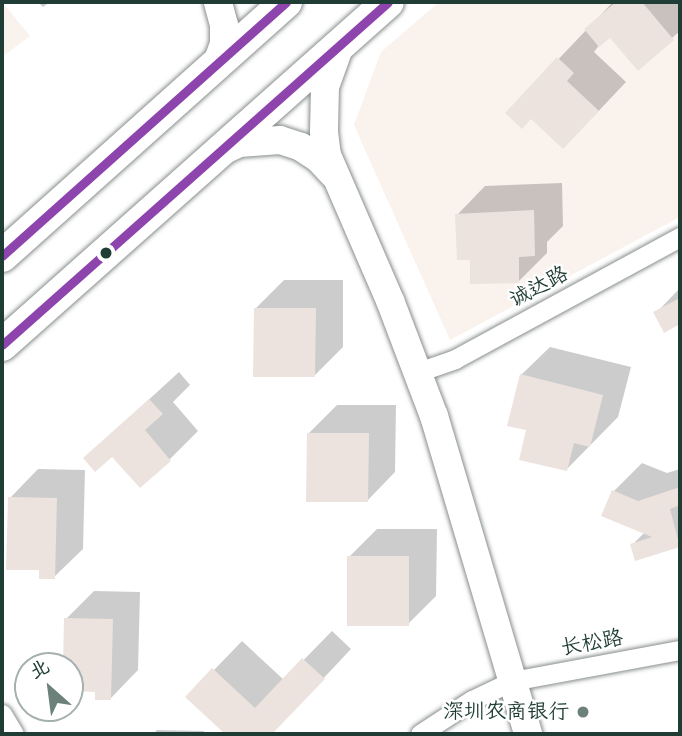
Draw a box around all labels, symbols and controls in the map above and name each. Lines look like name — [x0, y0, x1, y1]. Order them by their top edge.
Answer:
unlabelled marker — [99, 246, 113, 260]
street label: 诚达路 — [505, 261, 573, 313]
street label: 长松路 — [559, 625, 625, 661]
north arrow — [14, 652, 84, 722]
text: 北 — [26, 655, 54, 684]
place label: 深圳农商银行 — [443, 699, 569, 725]
marker: 深圳农商银行 — [575, 704, 591, 720]

